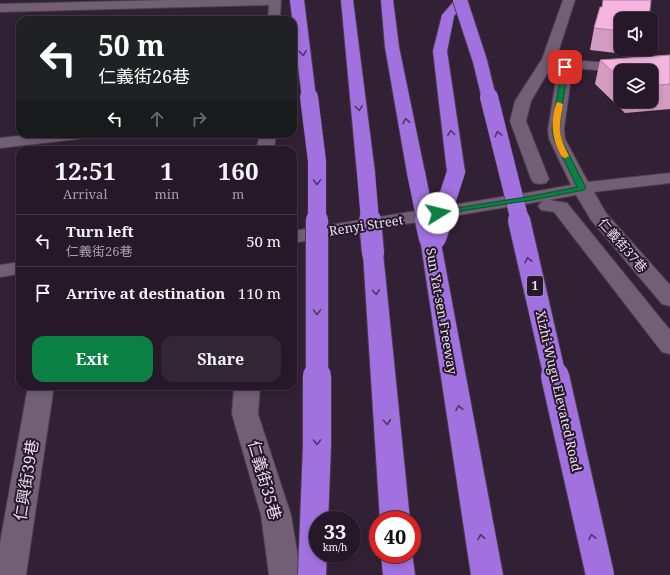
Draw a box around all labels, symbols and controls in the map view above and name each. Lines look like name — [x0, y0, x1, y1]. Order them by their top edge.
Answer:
map controls — [614, 12, 658, 108]
button: sound — [614, 12, 658, 56]
text: 50 m — [98, 26, 165, 64]
icon: left — [32, 32, 84, 84]
one-way arrow — [298, 50, 307, 56]
pin — [548, 50, 582, 84]
icon: arrive — [554, 56, 576, 78]
text: 仁義街26巷 — [98, 64, 190, 88]
button: layers — [614, 64, 658, 108]
one-way arrow — [354, 105, 363, 111]
icon: left — [104, 108, 126, 130]
icon: ahead — [146, 108, 168, 130]
icon: right — [188, 108, 210, 130]
one-way arrow — [403, 118, 411, 124]
one-way arrow — [447, 130, 456, 136]
one-way arrow — [494, 130, 503, 137]
text: 12:51 — [54, 154, 116, 187]
text: 1 — [160, 154, 174, 187]
text: 160 — [218, 154, 258, 187]
one-way arrow — [313, 179, 321, 185]
text: Arrival — [63, 185, 107, 203]
text: min — [154, 185, 179, 203]
text: m — [232, 185, 244, 203]
position arrow — [417, 192, 459, 234]
street label: Renyi Street — [328, 210, 405, 240]
street label: 仁義街37巷 — [594, 214, 652, 276]
text: Turn left — [66, 221, 134, 241]
icon: left — [32, 230, 54, 252]
text: 50 m — [246, 231, 281, 251]
text: 仁義街26巷 — [66, 242, 133, 260]
street label: Sun Yat-sen Freeway — [422, 246, 462, 376]
one-way arrow — [525, 257, 533, 263]
road number: 1 — [527, 276, 543, 296]
icon: arrive — [32, 282, 54, 304]
text: Arrive at destination — [66, 283, 225, 303]
text: 110 m — [238, 283, 281, 303]
one-way arrow — [372, 289, 381, 295]
one-way arrow — [313, 309, 321, 315]
street label: Xizhi-Wugu Elevated Road — [532, 309, 586, 473]
button: Exit — [32, 336, 153, 382]
button: Share — [161, 336, 281, 382]
one-way arrow — [455, 405, 464, 411]
one-way arrow — [382, 419, 391, 425]
street label: 仁興街39巷 — [9, 438, 43, 522]
street label: 仁義街35巷 — [243, 438, 287, 522]
one-way arrow — [313, 439, 321, 445]
speed limit sign: 40 — [369, 511, 421, 563]
text: 33 — [324, 518, 346, 545]
one-way arrow — [477, 533, 486, 540]
one-way arrow — [588, 534, 596, 540]
text: km/h — [323, 540, 347, 554]

